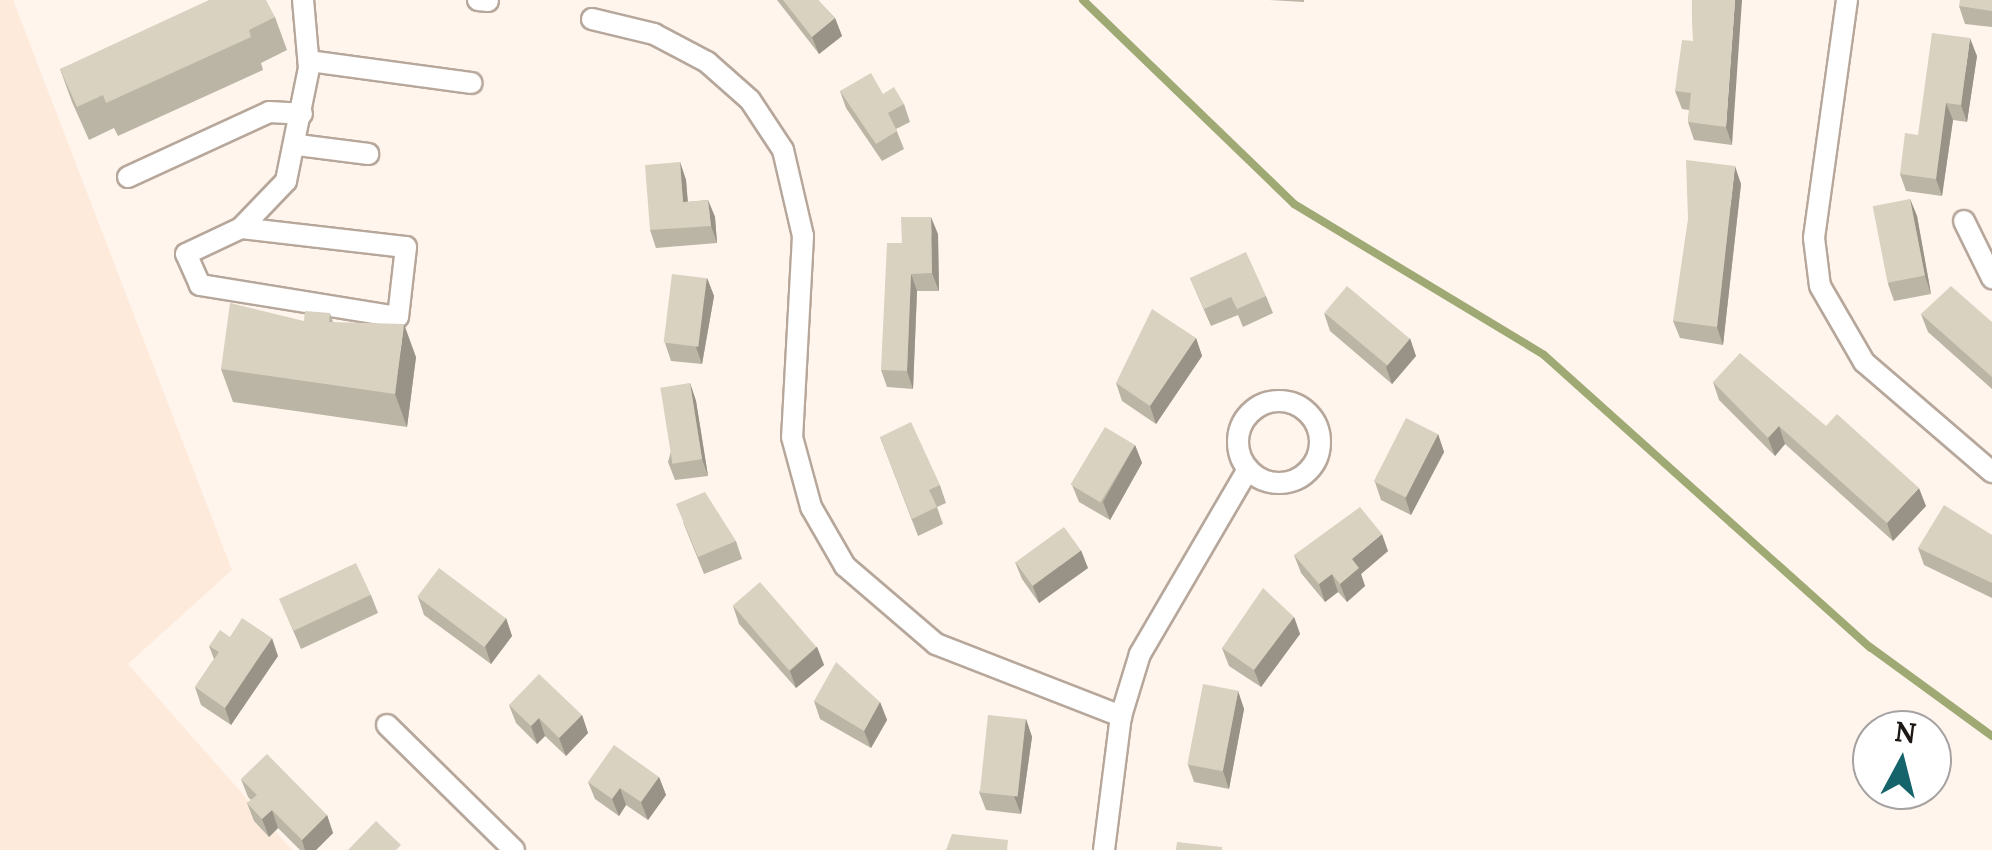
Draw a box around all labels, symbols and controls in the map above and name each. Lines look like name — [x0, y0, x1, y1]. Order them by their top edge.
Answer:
north arrow — [1852, 710, 1952, 810]
text: N — [1892, 713, 1918, 751]

